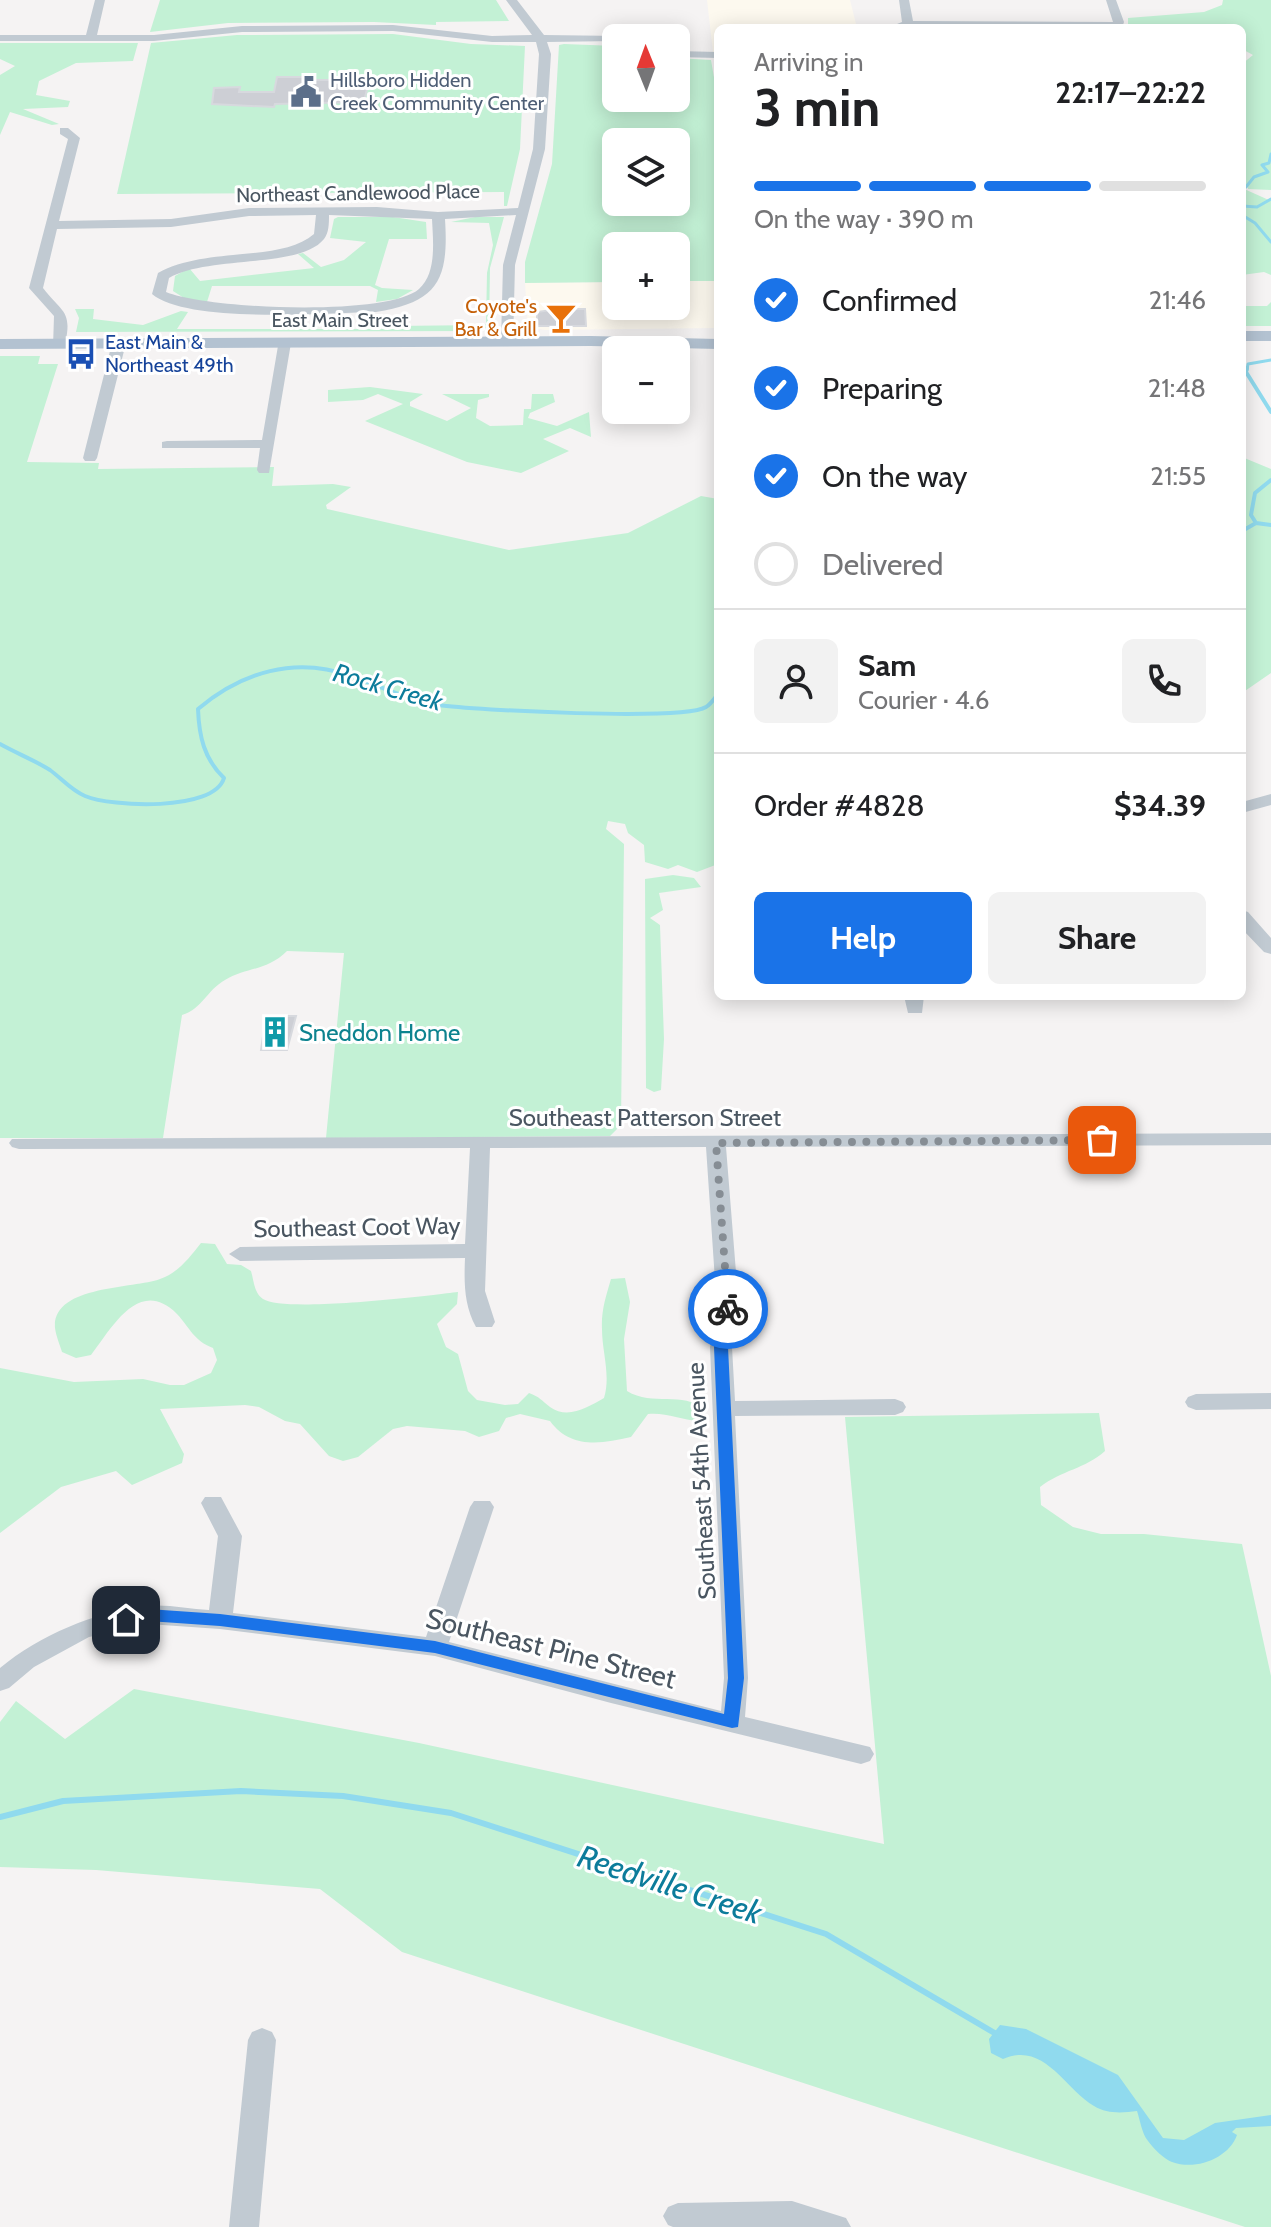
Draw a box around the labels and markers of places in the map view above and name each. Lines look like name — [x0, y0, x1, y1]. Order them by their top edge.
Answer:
place label: Hillsboro Hidden Creek Community Center — [330, 68, 545, 115]
public building icon: Hillsboro Hidden Creek Community Center — [289, 75, 323, 109]
place label: Coyote's Bar & Grill — [455, 294, 537, 341]
bar icon: Coyote's Bar & Grill — [544, 301, 578, 335]
place label: East Main & Northeast 49th — [105, 330, 234, 377]
bus stop icon: East Main & Northeast 49th — [64, 337, 98, 371]
building icon: Sneddon Home — [258, 1015, 292, 1049]
place label: Sneddon Home — [299, 1018, 460, 1047]
pin — [1068, 1106, 1136, 1174]
pin — [92, 1586, 160, 1654]

